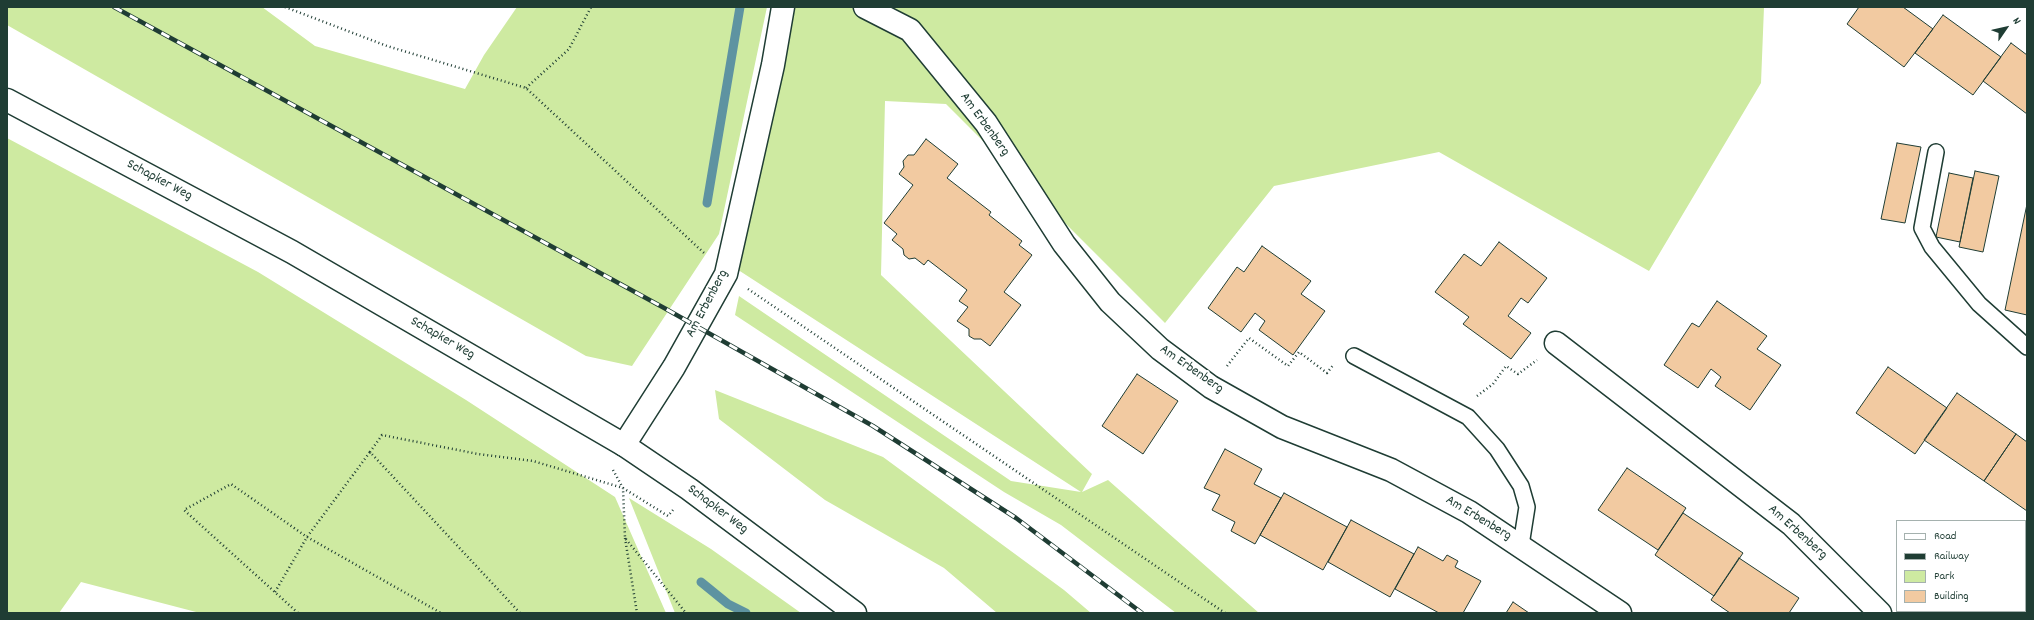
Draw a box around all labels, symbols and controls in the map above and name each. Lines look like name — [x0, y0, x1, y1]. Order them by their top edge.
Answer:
north arrow — [1986, 8, 2026, 48]
text: N — [2008, 15, 2024, 28]
street label: Am Erbenberg — [955, 90, 1013, 160]
street label: Schapker Weg — [123, 157, 195, 205]
street label: Am Erbenberg — [683, 267, 733, 341]
street label: Schapker Weg — [407, 314, 477, 364]
street label: Am Erbenberg — [1156, 342, 1226, 398]
street label: Schapker Weg — [683, 482, 751, 538]
street label: Am Erbenberg — [1442, 493, 1514, 545]
street label: Am Erbenberg — [1764, 502, 1830, 564]
legend — [1896, 520, 2026, 612]
text: Road — [1934, 528, 1956, 545]
text: Railway — [1934, 548, 1969, 565]
text: Park — [1934, 568, 1954, 585]
text: Building — [1934, 588, 1969, 605]

